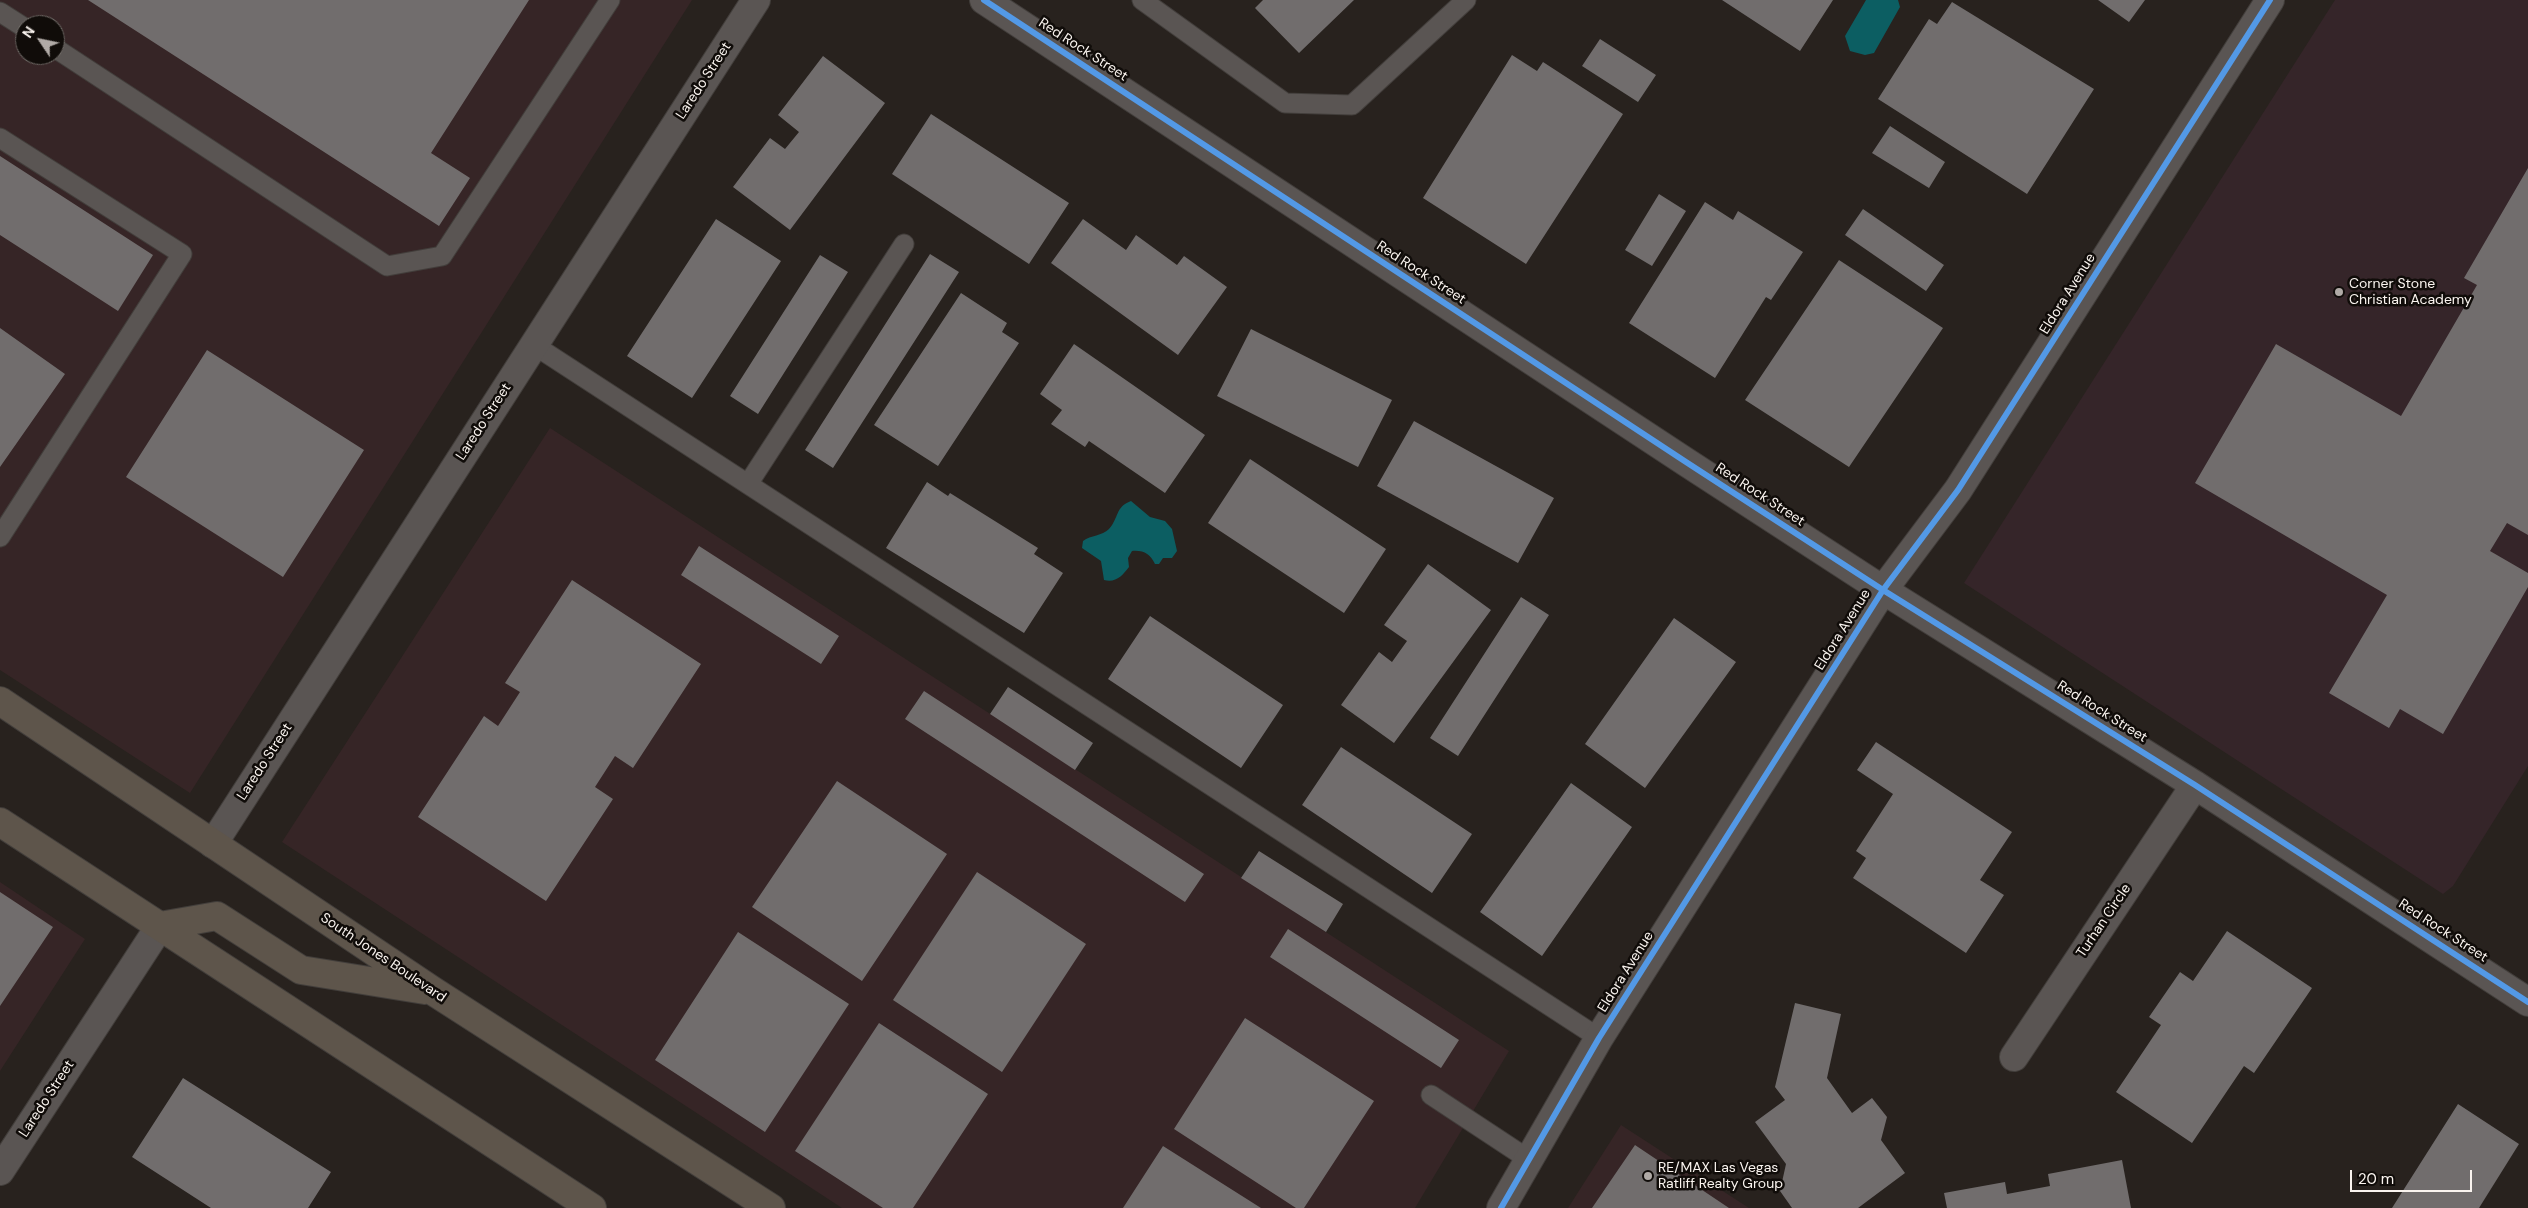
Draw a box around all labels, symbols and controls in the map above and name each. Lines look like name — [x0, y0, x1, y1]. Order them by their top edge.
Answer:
north arrow — [15, 15, 65, 65]
street label: Red Rock Street — [1035, 15, 1131, 85]
text: N — [18, 23, 39, 41]
street label: Laredo Street — [673, 39, 735, 123]
street label: Red Rock Street — [1373, 238, 1469, 308]
street label: Eldora Avenue — [2036, 250, 2100, 338]
place label: Corner Stone Christian Academy — [2349, 276, 2472, 308]
marker: Corner Stone Christian Academy — [2333, 286, 2345, 298]
street label: Laredo Street — [453, 380, 515, 464]
street label: Red Rock Street — [1712, 460, 1808, 530]
street label: Eldora Avenue — [1811, 586, 1875, 674]
street label: Red Rock Street — [2054, 678, 2150, 746]
street label: Laredo Street — [234, 720, 296, 804]
street label: Turhan Circle — [2073, 881, 2135, 961]
street label: Red Rock Street — [2395, 896, 2491, 966]
street label: South Jones Boulevard — [317, 910, 449, 1006]
street label: Eldora Avenue — [1594, 928, 1658, 1016]
street label: Laredo Street — [16, 1057, 78, 1141]
place label: RE/MAX Las Vegas Ratliff Realty Group — [1658, 1160, 1783, 1192]
scale bar — [2353, 1160, 2476, 1192]
text: 20 m — [2358, 1169, 2394, 1189]
marker: RE/MAX Las Vegas Ratliff Realty Group — [1642, 1170, 1654, 1182]

